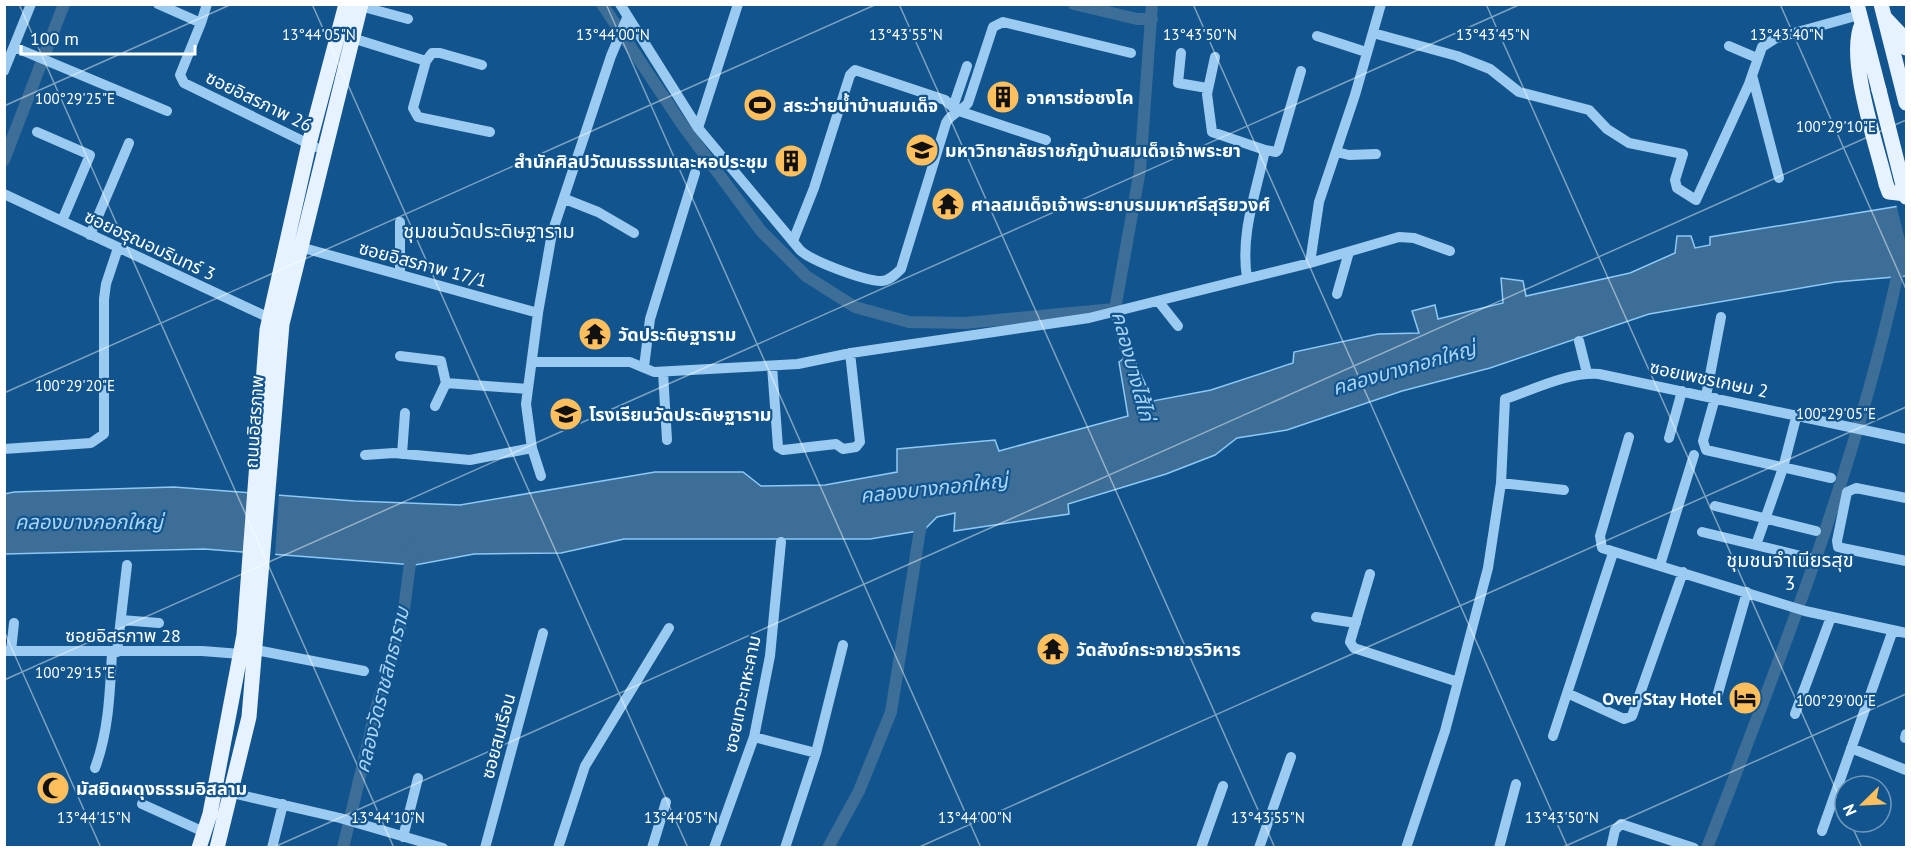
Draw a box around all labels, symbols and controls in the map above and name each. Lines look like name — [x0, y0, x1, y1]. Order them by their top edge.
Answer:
scale bar — [21, 18, 195, 56]
text: 13°44'05"N — [282, 25, 356, 44]
text: 13°44'00"N — [576, 25, 650, 44]
text: 13°43'55"N — [869, 25, 943, 44]
text: 13°43'50"N — [1163, 25, 1237, 44]
text: 13°43'45"N — [1456, 25, 1530, 44]
text: 13°43'40"N — [1750, 25, 1824, 44]
text: 100 m — [30, 27, 79, 50]
street label: ซอยอิสรภาพ 26 — [202, 65, 316, 137]
building icon: อาคารช่อชงโค — [985, 79, 1021, 115]
place label: อาคารช่อชงโค — [1026, 86, 1134, 109]
sports icon: สระว่ายน้ำบ้านสมเด็จ — [742, 87, 778, 123]
text: 100°29'25"E — [35, 89, 115, 108]
place label: สระว่ายน้ำบ้านสมเด็จ — [783, 93, 938, 117]
text: 100°29'10"E — [1796, 117, 1876, 136]
school or university icon: มหาวิทยาลัยราชภัฏบ้านสมเด็จเจ้าพระยา — [904, 132, 940, 168]
place label: มหาวิทยาลัยราชภัฏบ้านสมเด็จเจ้าพระยา — [945, 139, 1241, 162]
building icon: สำนักศิลปวัฒนธรรมและหอประชุม — [773, 143, 809, 179]
place label: สำนักศิลปวัฒนธรรมและหอประชุม — [514, 150, 768, 173]
temple icon: ศาลสมเด็จเจ้าพระยาบรมมหาศรีสุริยวงศ์ — [930, 186, 966, 222]
place label: ศาลสมเด็จเจ้าพระยาบรมมหาศรีสุริยวงศ์ — [971, 193, 1270, 216]
street label: ซอยอรุณอมรินทร์ 3 — [81, 205, 219, 285]
district label: ชุมชนวัดประดิษฐาราม — [403, 218, 575, 244]
street label: ซอยอิสรภาพ 17/1 — [356, 236, 490, 292]
water label: คลองบางไส้ไก่ — [1106, 308, 1161, 426]
temple icon: วัดประดิษฐาราม — [577, 316, 613, 352]
place label: วัดประดิษฐาราม — [618, 323, 736, 346]
water label: คลองบางกอกใหญ่ — [1329, 334, 1482, 401]
street label: ซอยเพชรเกษม 2 — [1648, 355, 1770, 403]
street label: ถนนอิสรภาพ — [239, 375, 269, 469]
text: 100°29'20"E — [35, 376, 115, 395]
school or university icon: โรงเรียนวัดประดิษฐาราม — [548, 396, 584, 432]
place label: โรงเรียนวัดประดิษฐาราม — [589, 403, 771, 426]
text: 100°29'05"E — [1796, 404, 1876, 423]
water label: คลองบางกอกใหญ่ — [859, 467, 1012, 509]
water label: คลองบางกอกใหญ่ — [15, 509, 166, 535]
district label: ชุมชนจำเนียรสุข 3 — [1726, 547, 1854, 596]
water label: คลองวัดราชสิทธาราม — [349, 603, 416, 775]
street label: ซอยอิสรภาพ 28 — [65, 624, 181, 647]
temple icon: วัดสังข์กระจายวรวิหาร — [1035, 631, 1071, 667]
street label: ซอยเทวะทหะคาม — [718, 633, 766, 755]
place label: วัดสังข์กระจายวรวิหาร — [1076, 638, 1241, 661]
text: 100°29'15"E — [35, 663, 115, 682]
hotel icon: Over Stay Hotel — [1727, 680, 1763, 716]
place label: Over Stay Hotel — [1602, 687, 1723, 710]
street label: ซอยสมเรือน — [476, 691, 520, 781]
text: 100°29'00"E — [1796, 691, 1876, 710]
mosque icon: มัสยิดผดุงธรรมอิสลาม — [35, 770, 71, 806]
north arrow — [1833, 774, 1893, 834]
place label: มัสยิดผดุงธรรมอิสลาม — [76, 777, 247, 800]
text: N — [1838, 801, 1861, 819]
text: 13°44'15"N — [57, 808, 131, 827]
text: 13°44'10"N — [351, 808, 425, 827]
text: 13°44'05"N — [644, 808, 718, 827]
text: 13°44'00"N — [938, 808, 1012, 827]
text: 13°43'55"N — [1231, 808, 1305, 827]
text: 13°43'50"N — [1525, 808, 1599, 827]

